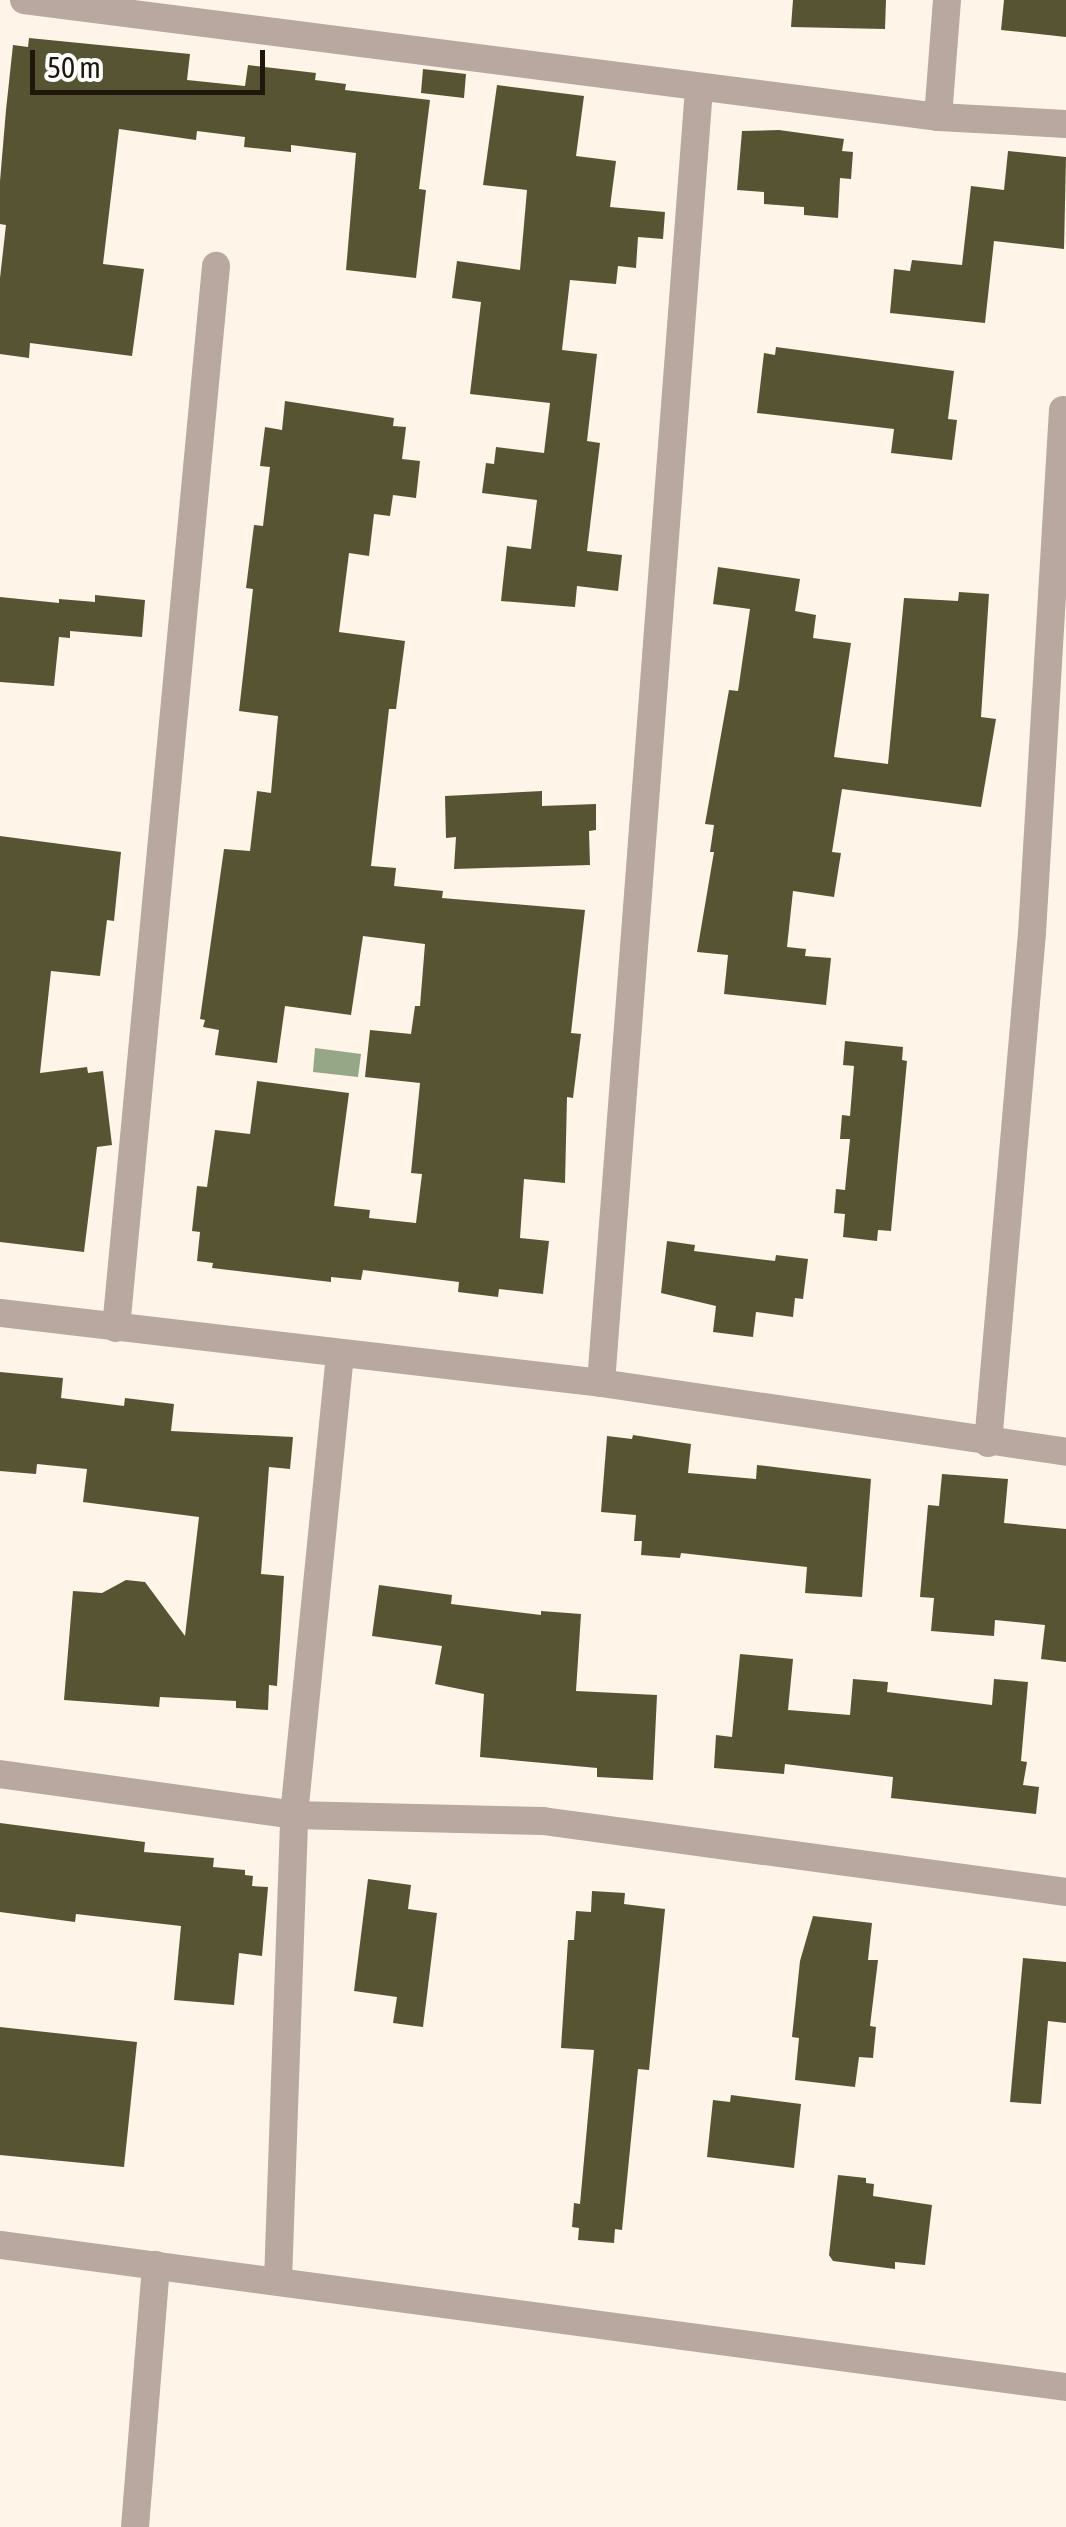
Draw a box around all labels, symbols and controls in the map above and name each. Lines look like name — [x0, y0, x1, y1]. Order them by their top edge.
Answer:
scale bar — [35, 30, 270, 92]
text: 50 m — [47, 50, 101, 84]

